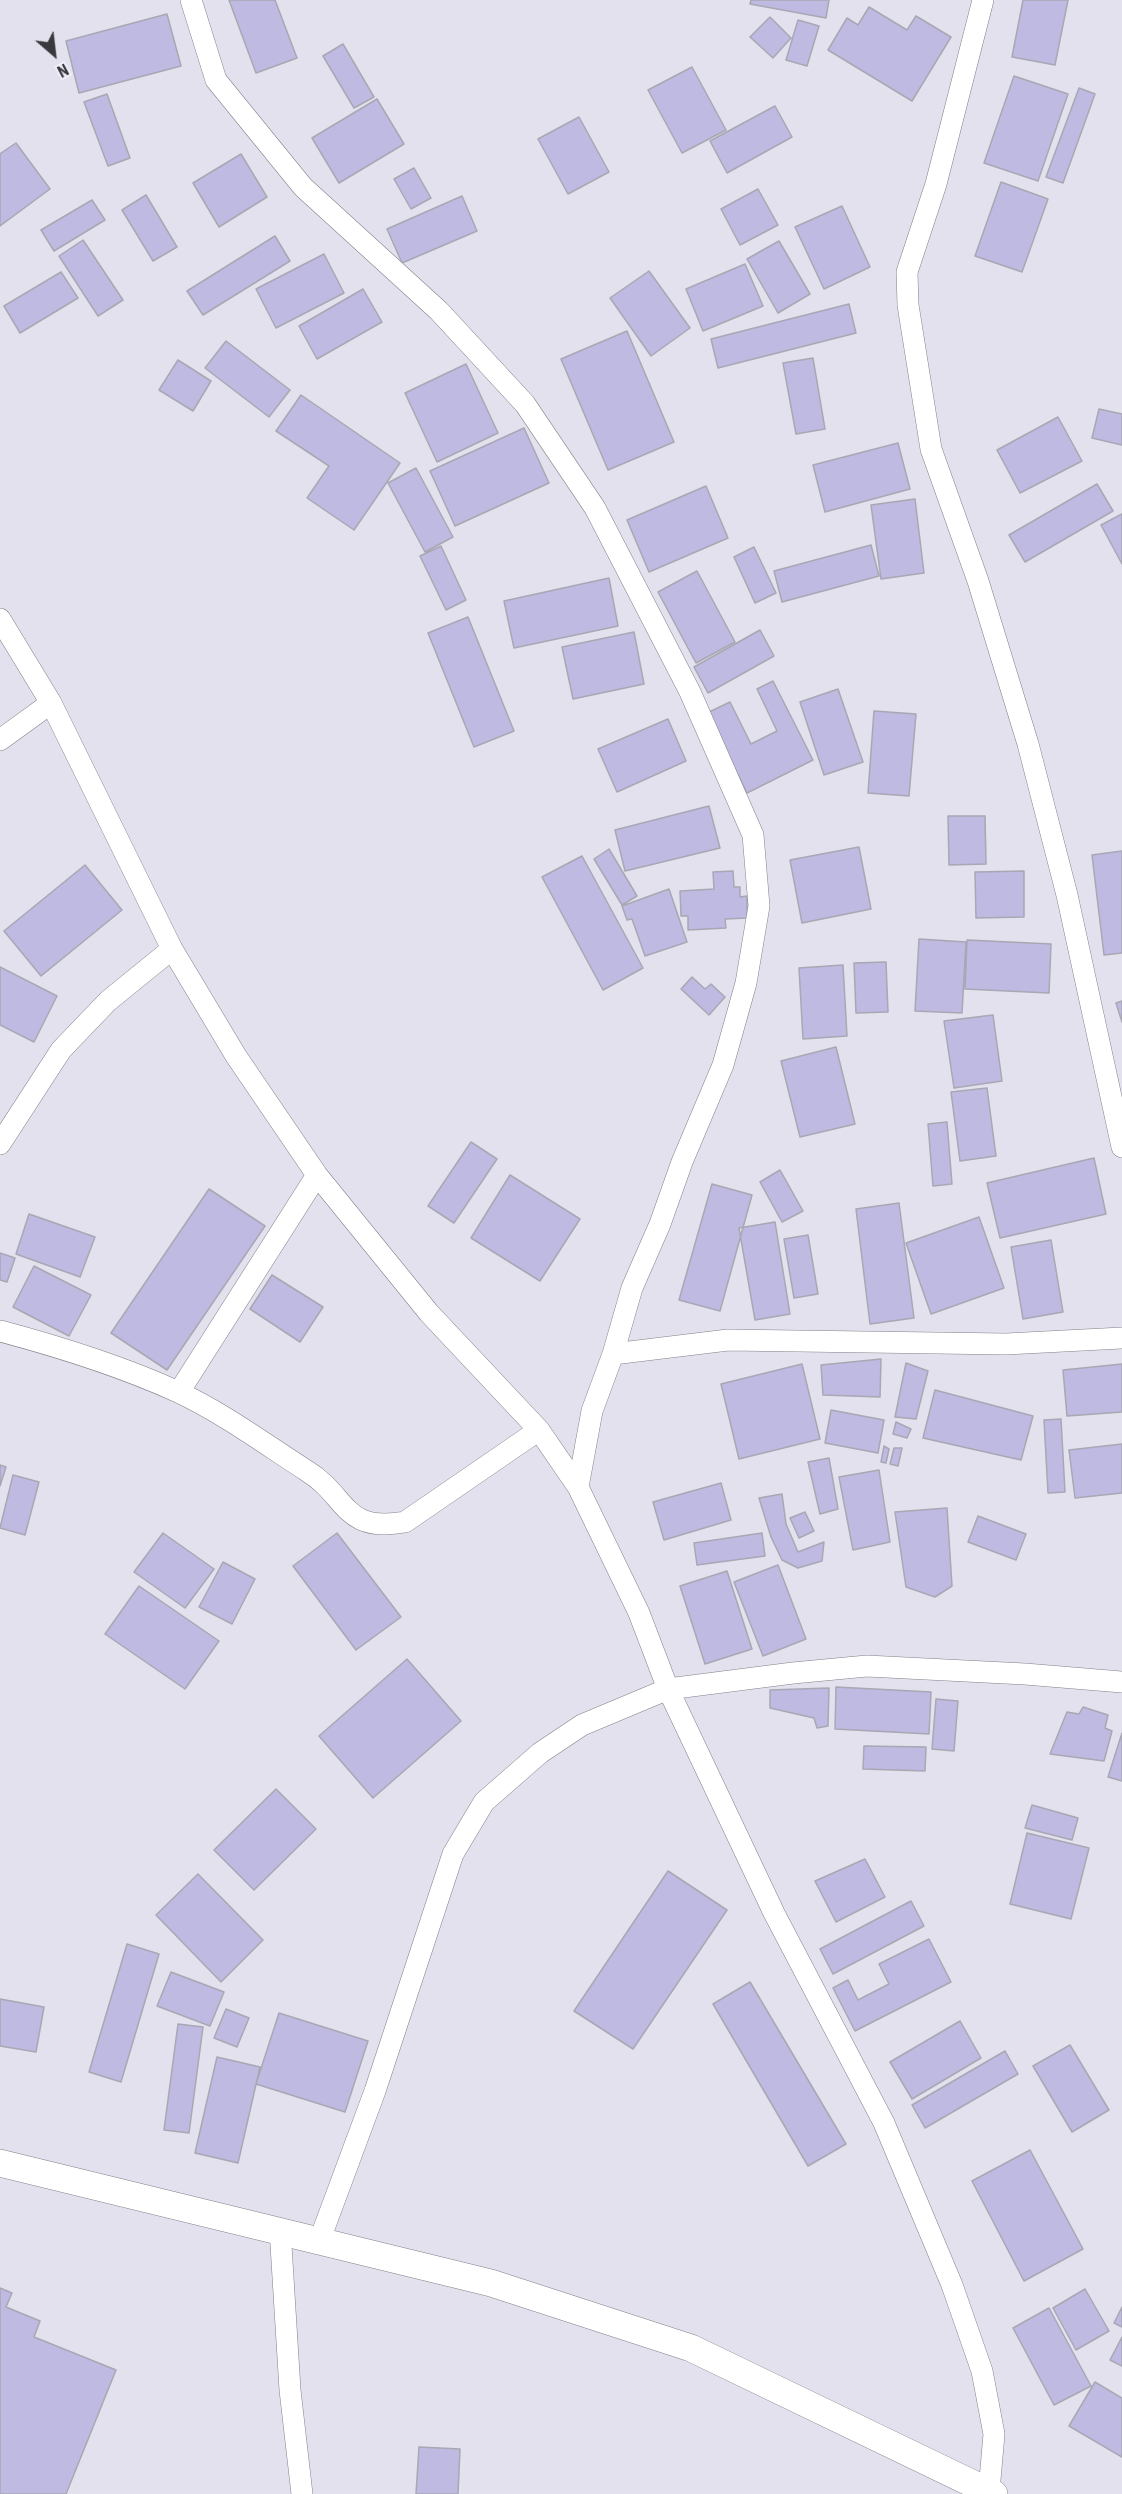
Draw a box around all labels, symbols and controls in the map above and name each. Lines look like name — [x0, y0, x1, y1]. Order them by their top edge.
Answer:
north arrow — [24, 24, 84, 84]
text: N — [54, 60, 71, 81]

